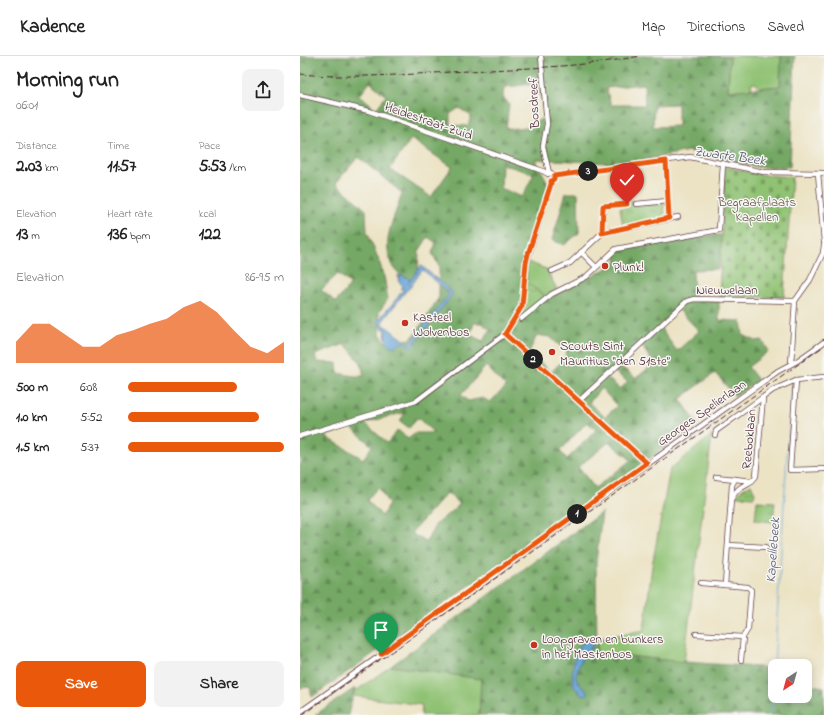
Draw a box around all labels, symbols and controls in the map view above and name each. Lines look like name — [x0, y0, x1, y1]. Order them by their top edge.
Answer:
text: Kadence — [20, 14, 85, 41]
text: Map — [642, 17, 665, 38]
text: Directions — [687, 17, 745, 38]
text: Saved — [767, 17, 804, 38]
text: Morning run — [16, 65, 119, 97]
button: share — [242, 69, 284, 111]
street label: Bosdreef — [524, 76, 545, 130]
text: 06:01 — [16, 96, 38, 115]
street label: Heidestraat-Zuid — [382, 98, 476, 146]
text: Distance — [16, 138, 57, 154]
text: Time — [107, 138, 129, 154]
text: Pace — [199, 138, 220, 154]
water label: Zwarte Beek — [693, 141, 768, 172]
text: 2.03 — [16, 154, 42, 179]
text: 11:57 — [107, 154, 136, 179]
text: 5:53 — [199, 154, 227, 179]
text: km — [42, 160, 58, 176]
text: /km — [227, 160, 246, 176]
pin: 3 — [578, 161, 598, 181]
text: 3 — [586, 163, 590, 179]
pin — [610, 163, 644, 204]
icon: check — [616, 169, 638, 191]
park label: Begraafplaats Kapellen — [717, 193, 796, 227]
text: Elevation — [16, 206, 56, 222]
text: Heart rate — [107, 206, 152, 222]
text: kcal — [199, 206, 216, 222]
text: 13 — [16, 222, 28, 247]
text: 136 — [107, 222, 127, 247]
text: 122 — [199, 222, 221, 247]
text: m — [28, 228, 40, 244]
text: bpm — [127, 228, 150, 244]
place label: Plunk! — [613, 258, 643, 277]
marker: Plunk! — [600, 261, 610, 271]
text: Elevation — [16, 268, 64, 287]
text: 86–95 m — [245, 268, 284, 287]
street label: Nieuwelaan — [696, 281, 758, 300]
place label: Kasteel Wolvenbos — [413, 308, 470, 342]
marker: Kasteel Wolvenbos — [400, 318, 410, 328]
place label: Scouts Sint Mauritius “den 51ste” — [560, 337, 670, 371]
marker: Scouts Sint Mauritius “den 51ste” — [547, 347, 557, 357]
pin: 2 — [523, 349, 543, 369]
text: 2 — [530, 351, 536, 367]
street label: Georges Spelierlaan — [654, 375, 751, 452]
text: 500 m — [16, 378, 48, 397]
text: 6:08 — [80, 378, 97, 397]
text: 1.0 km — [16, 408, 47, 427]
text: 5:52 — [80, 408, 102, 427]
street label: Reeboklaan — [737, 408, 762, 470]
text: 1.5 km — [16, 438, 49, 457]
text: 5:37 — [80, 438, 99, 457]
pin: 1 — [567, 504, 587, 524]
text: 1 — [575, 506, 579, 522]
water label: Kapellebeek — [761, 516, 786, 583]
pin — [364, 613, 398, 654]
icon: arrive — [370, 619, 392, 641]
place label: Loopgraven en bunkers in het Mastenbos — [542, 630, 664, 664]
marker: Loopgraven en bunkers in het Mastenbos — [529, 640, 539, 650]
north arrow — [768, 659, 812, 703]
map controls — [768, 659, 812, 703]
button: Save — [16, 661, 146, 707]
button: Share — [154, 661, 284, 707]

